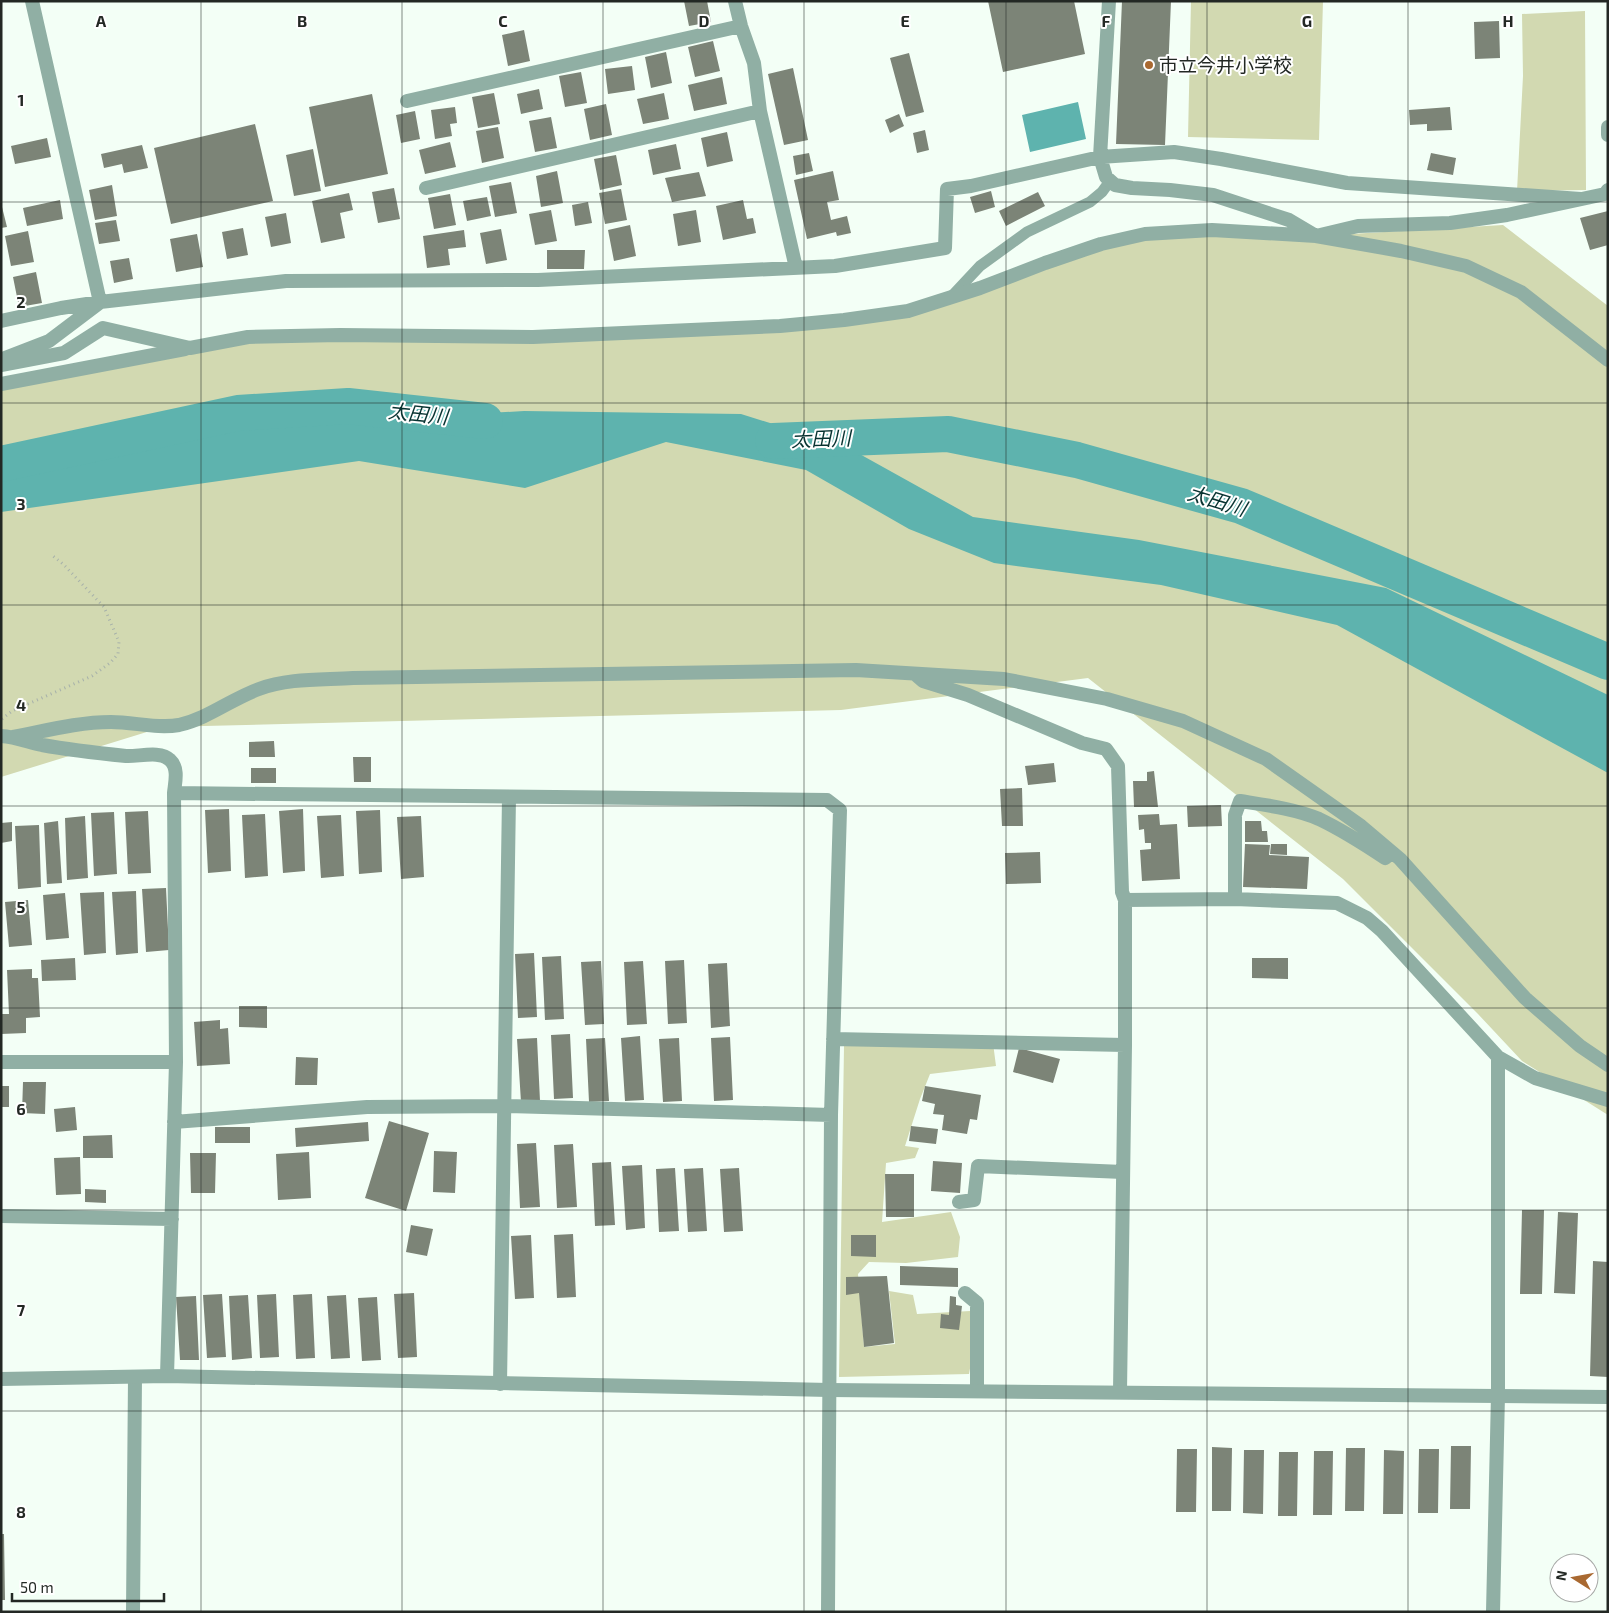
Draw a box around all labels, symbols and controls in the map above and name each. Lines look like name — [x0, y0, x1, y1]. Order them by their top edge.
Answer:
text: A — [96, 11, 107, 30]
text: B — [297, 11, 307, 30]
text: C — [498, 11, 508, 30]
text: D — [699, 11, 710, 30]
text: E — [900, 11, 910, 30]
text: F — [1102, 11, 1111, 30]
text: G — [1302, 11, 1312, 30]
text: H — [1502, 11, 1514, 30]
place label: 市立今井小学校 — [1159, 53, 1292, 76]
marker: 市立今井小学校 — [1143, 59, 1155, 71]
text: 1 — [18, 90, 24, 109]
text: 2 — [16, 292, 26, 311]
water label: 太田川 — [387, 398, 451, 428]
water label: 太田川 — [791, 425, 853, 451]
water label: 太田川 — [1185, 480, 1251, 521]
text: 3 — [16, 494, 26, 513]
text: 4 — [16, 695, 26, 714]
text: 5 — [17, 897, 26, 916]
text: 6 — [16, 1099, 26, 1118]
text: 7 — [17, 1300, 26, 1319]
text: 8 — [16, 1502, 26, 1521]
north arrow — [1549, 1553, 1599, 1603]
text: N — [1551, 1569, 1570, 1582]
scale bar — [12, 1570, 165, 1602]
text: 50 m — [20, 1578, 54, 1596]

